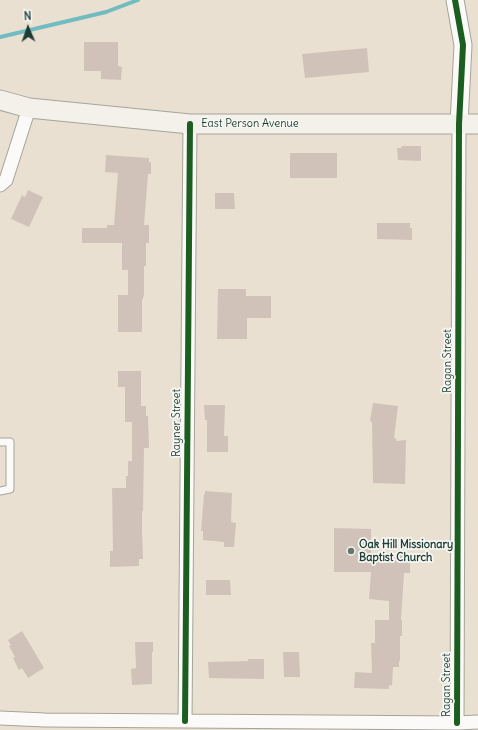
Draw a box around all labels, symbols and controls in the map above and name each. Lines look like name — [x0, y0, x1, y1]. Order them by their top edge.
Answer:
north arrow — [8, 8, 48, 48]
text: N — [24, 9, 32, 23]
street label: East Person Avenue — [201, 117, 299, 131]
street label: Ragan Street — [441, 329, 455, 393]
street label: Rayner Street — [170, 389, 184, 457]
place label: Oak Hill Missionary Baptist Church — [359, 538, 453, 564]
marker: Oak Hill Missionary Baptist Church — [346, 546, 356, 556]
street label: Ragan Street — [440, 653, 454, 717]

